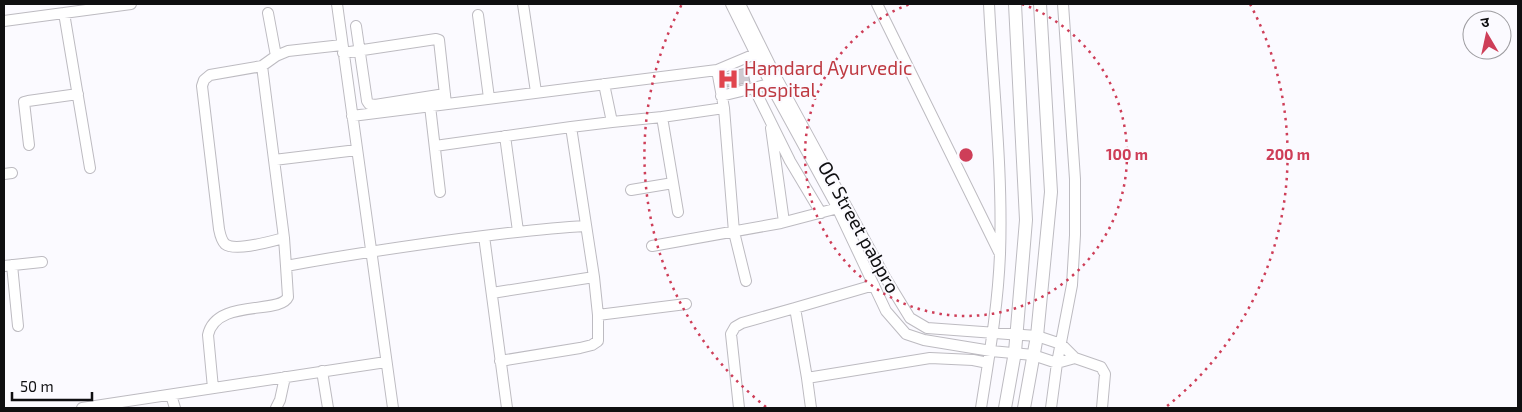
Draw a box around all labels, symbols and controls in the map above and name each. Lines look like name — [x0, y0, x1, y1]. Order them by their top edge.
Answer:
north arrow — [1462, 10, 1512, 60]
text: उ — [1480, 13, 1491, 31]
place label: Hamdard Ayurvedic Hospital — [744, 56, 912, 101]
hospital icon: Hamdard Ayurvedic Hospital — [715, 66, 741, 92]
text: 100 m — [1106, 145, 1148, 163]
text: 200 m — [1266, 145, 1310, 163]
centre of rings — [957, 146, 975, 164]
street label: OG Street pabpro — [814, 157, 905, 297]
scale bar — [12, 370, 92, 402]
text: 50 m — [20, 377, 54, 395]

